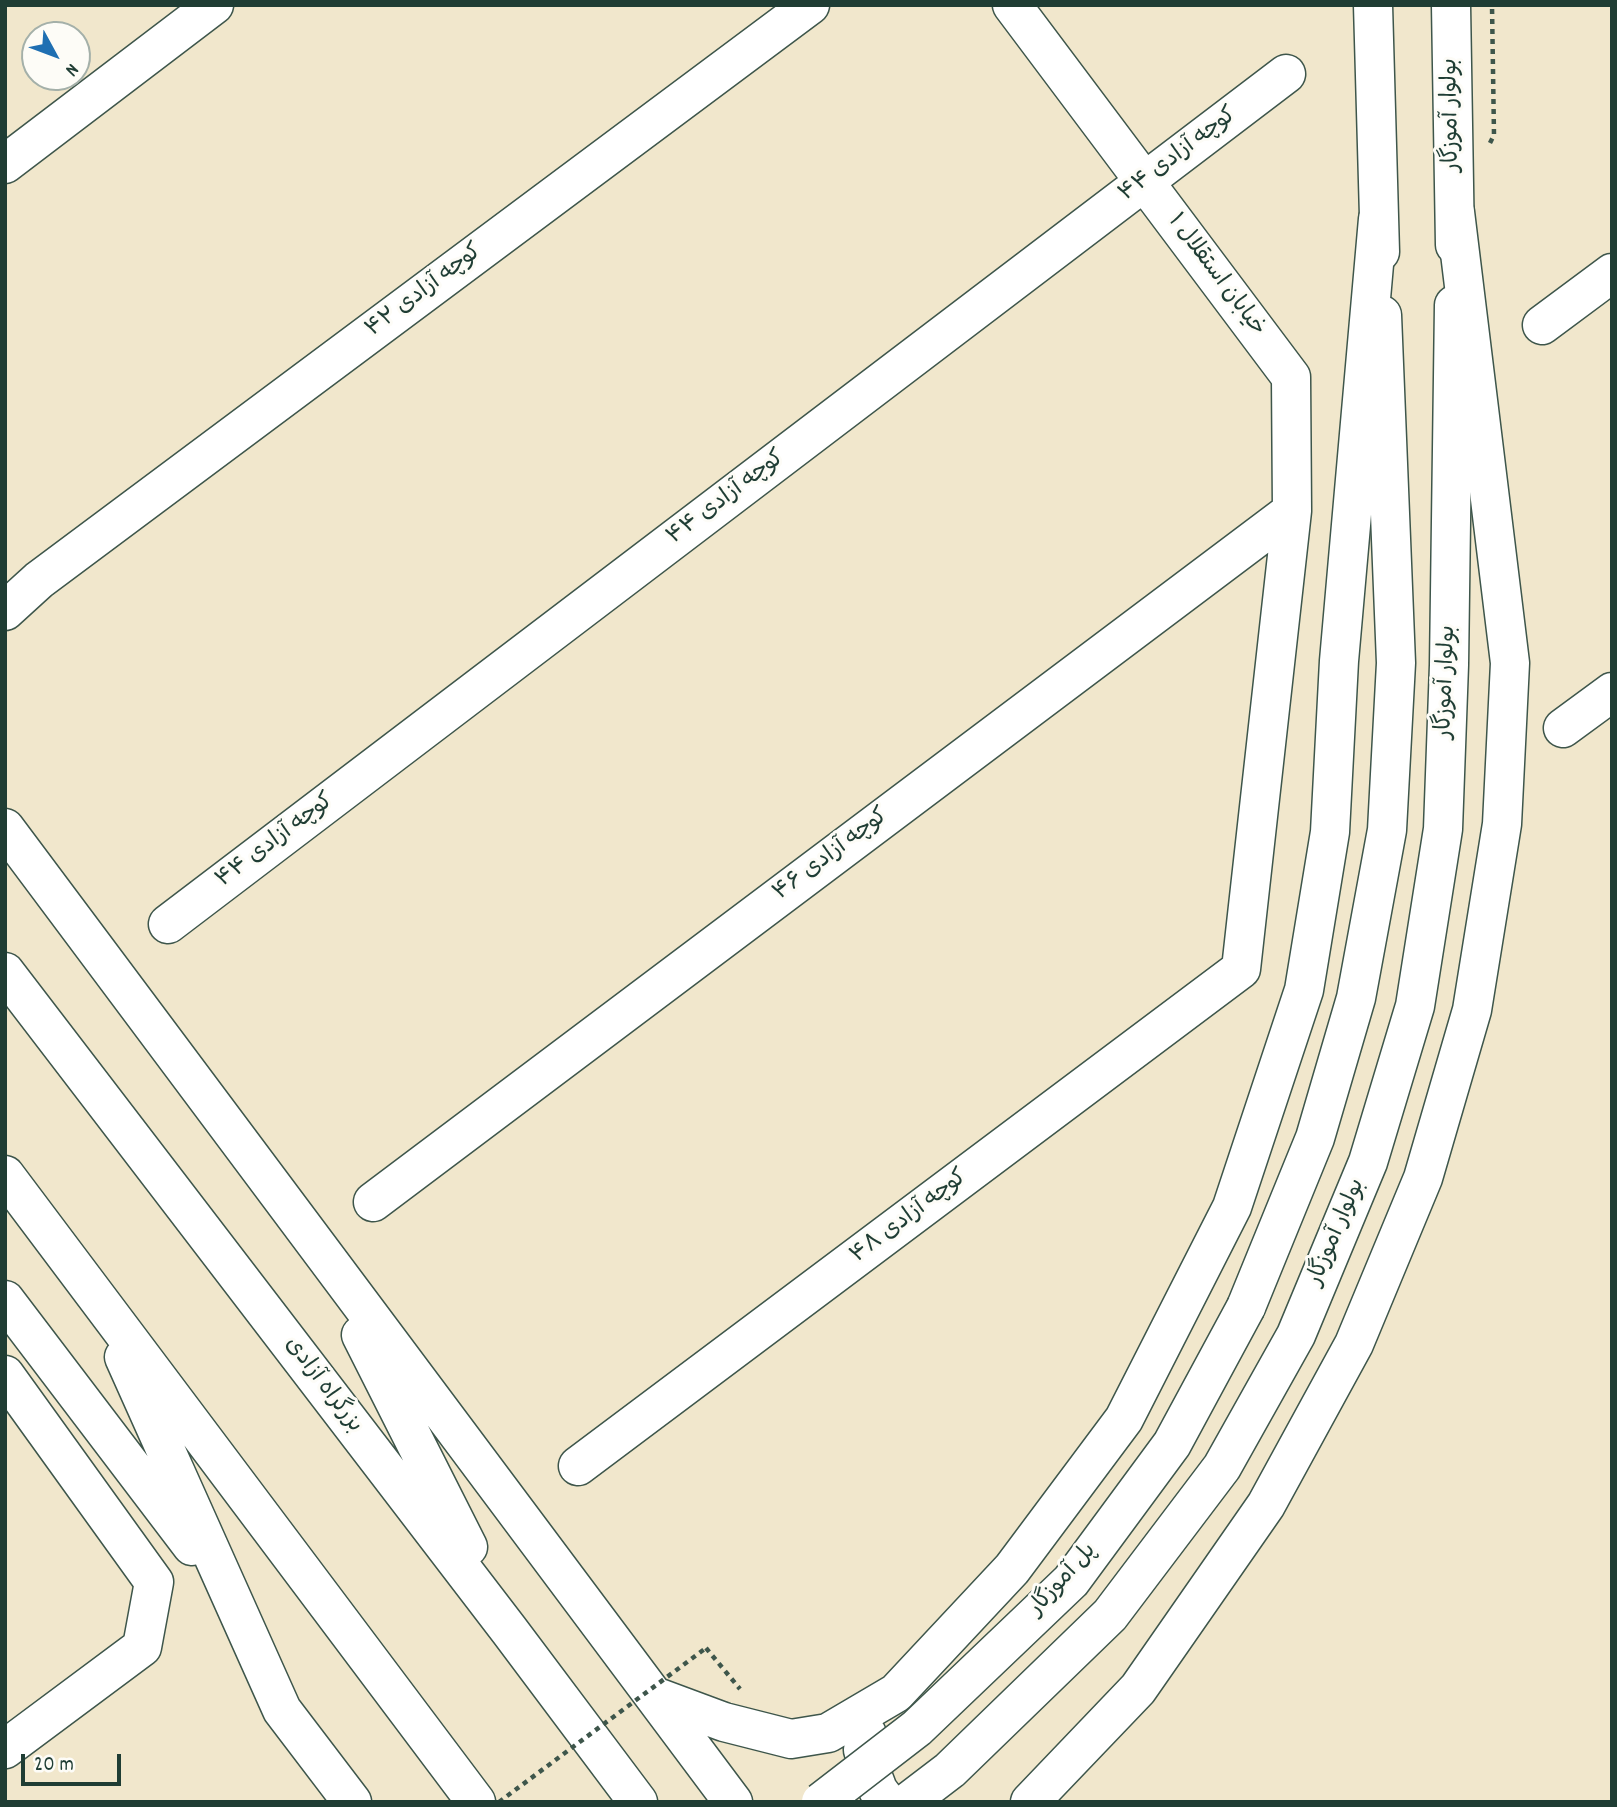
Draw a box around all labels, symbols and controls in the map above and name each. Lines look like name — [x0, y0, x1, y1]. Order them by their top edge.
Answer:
north arrow — [21, 21, 91, 91]
text: N — [57, 56, 84, 81]
street label: بولوار آموزگار — [1438, 58, 1468, 172]
street label: کوچه آزادی ۴۴ — [1115, 103, 1243, 209]
street label: خیابان استقلال ۱ — [1160, 209, 1270, 343]
street label: کوچه آزادی ۴۲ — [361, 239, 489, 345]
street label: کوچه آزادی ۴۴ — [663, 446, 791, 552]
street label: بولوار آموزگار — [1432, 625, 1464, 739]
street label: کوچه آزادی ۴۴ — [212, 789, 340, 895]
street label: کوچه آزادی ۴۶ — [769, 804, 895, 908]
street label: کوچه آزادی ۴۸ — [846, 1165, 974, 1271]
street label: بولوار آموزگار — [1303, 1175, 1373, 1291]
street label: بزرگراه آزادی — [277, 1333, 367, 1439]
street label: پل آموزگار — [1024, 1539, 1104, 1623]
scale bar — [24, 1741, 124, 1785]
text: 20 m — [34, 1751, 74, 1781]

